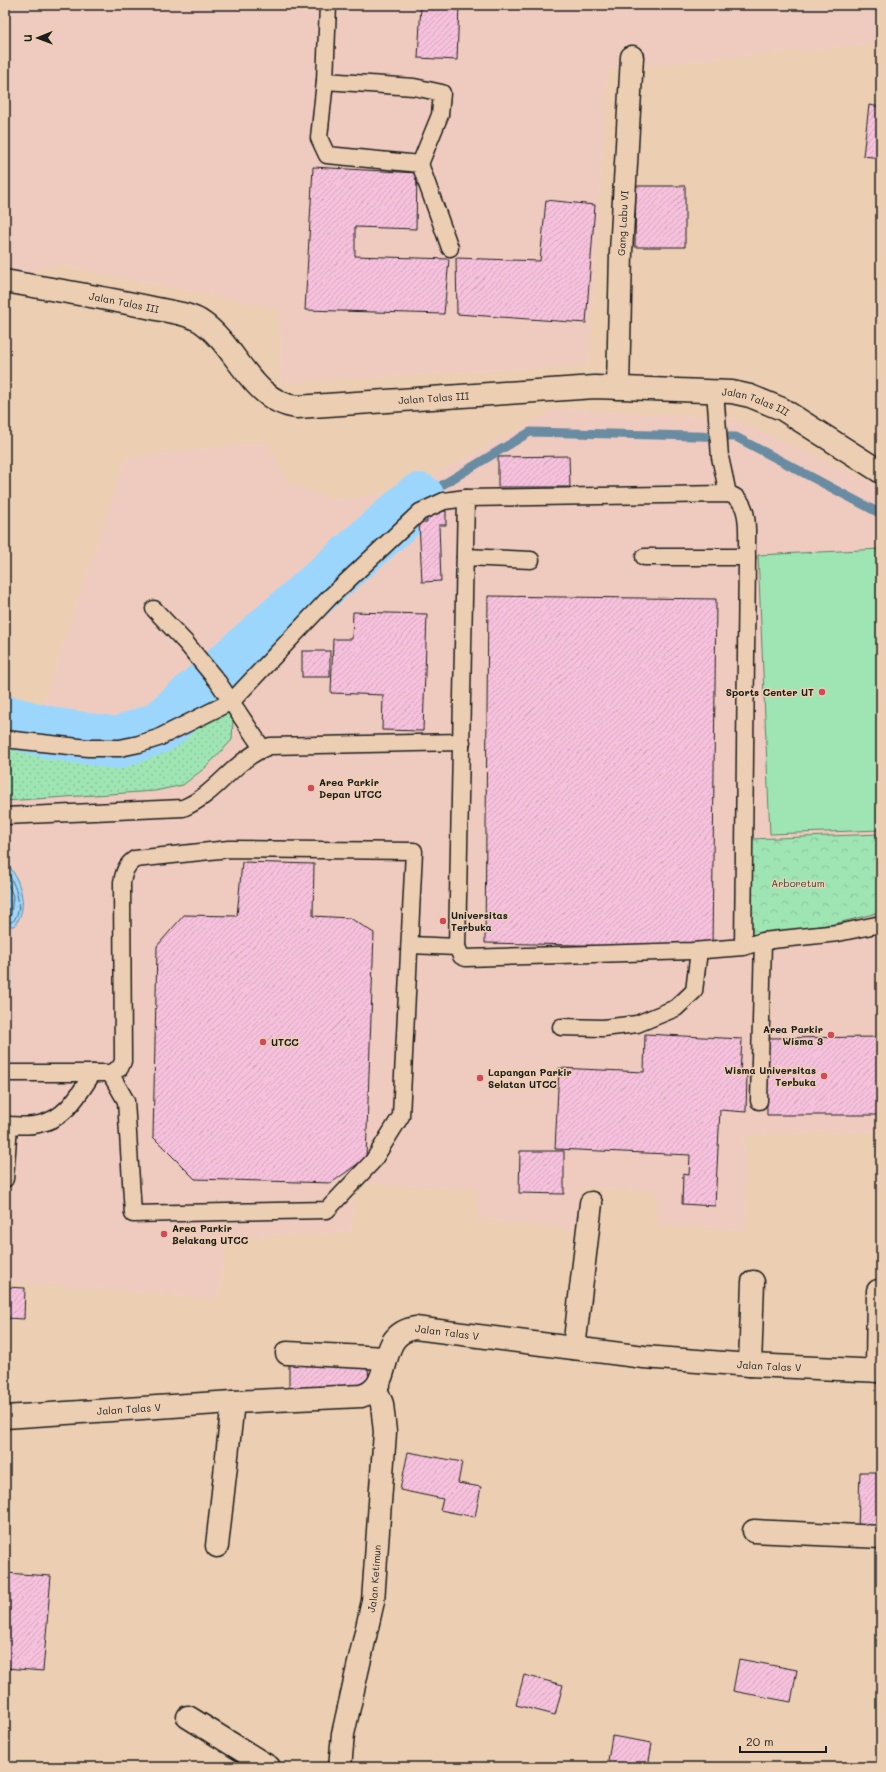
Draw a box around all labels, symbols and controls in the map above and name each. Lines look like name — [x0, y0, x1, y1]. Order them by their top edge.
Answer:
north arrow — [18, 18, 58, 58]
text: U — [20, 34, 35, 42]
street label: Gang Labu VI — [614, 189, 632, 256]
street label: Jalan Talas III — [88, 289, 161, 316]
street label: Jalan Talas III — [721, 385, 793, 419]
street label: Jalan Talas III — [398, 388, 470, 407]
place label: Sports Center UT — [726, 685, 814, 699]
marker: Sports Center UT — [817, 687, 827, 697]
place label: Area Parkir Depan UTCC — [319, 775, 382, 801]
marker: Area Parkir Depan UTCC — [306, 783, 316, 793]
park label: Arboretum — [771, 876, 825, 890]
place label: Universitas Terbuka — [451, 908, 508, 934]
marker: Universitas Terbuka — [438, 916, 448, 926]
place label: Area Parkir Wisma 3 — [763, 1022, 823, 1048]
marker: Area Parkir Wisma 3 — [826, 1030, 836, 1040]
place label: UTCC — [271, 1035, 299, 1049]
marker: UTCC — [258, 1037, 268, 1047]
place label: Wisma Universitas Terbuka — [725, 1063, 816, 1089]
place label: Lapangan Parkir Selatan UTCC — [488, 1065, 572, 1091]
marker: Wisma Universitas Terbuka — [819, 1071, 829, 1081]
marker: Lapangan Parkir Selatan UTCC — [475, 1073, 485, 1083]
place label: Area Parkir Belakang UTCC — [172, 1221, 249, 1247]
marker: Area Parkir Belakang UTCC — [159, 1229, 169, 1239]
street label: Jalan Talas V — [414, 1321, 480, 1343]
street label: Jalan Talas V — [737, 1357, 802, 1374]
street label: Jalan Talas V — [96, 1400, 161, 1418]
street label: Jalan Ketimun — [364, 1544, 384, 1614]
scale bar — [740, 1728, 826, 1754]
text: 20 m — [746, 1733, 774, 1749]

